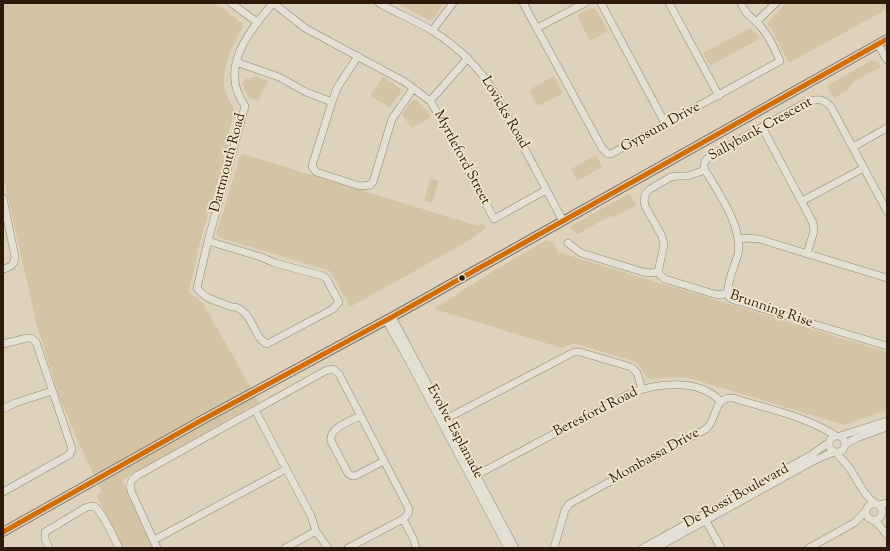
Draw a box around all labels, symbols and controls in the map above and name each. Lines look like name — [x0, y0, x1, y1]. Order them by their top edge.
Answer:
street label: Lovicks Road — [477, 74, 531, 152]
street label: Sallybank Crescent — [706, 94, 816, 166]
street label: Gypsum Drive — [618, 99, 704, 157]
street label: Myrtleford Street — [429, 108, 493, 208]
street label: Dartmouth Road — [208, 112, 250, 214]
unlabelled marker — [457, 273, 467, 283]
street label: Brunning Rise — [727, 288, 815, 332]
street label: Evolve Esplanade — [422, 382, 486, 482]
street label: Beresford Road — [551, 385, 641, 441]
street label: Mombassa Drive — [607, 425, 703, 489]
street label: De Rossi Boulevard — [682, 461, 792, 533]

